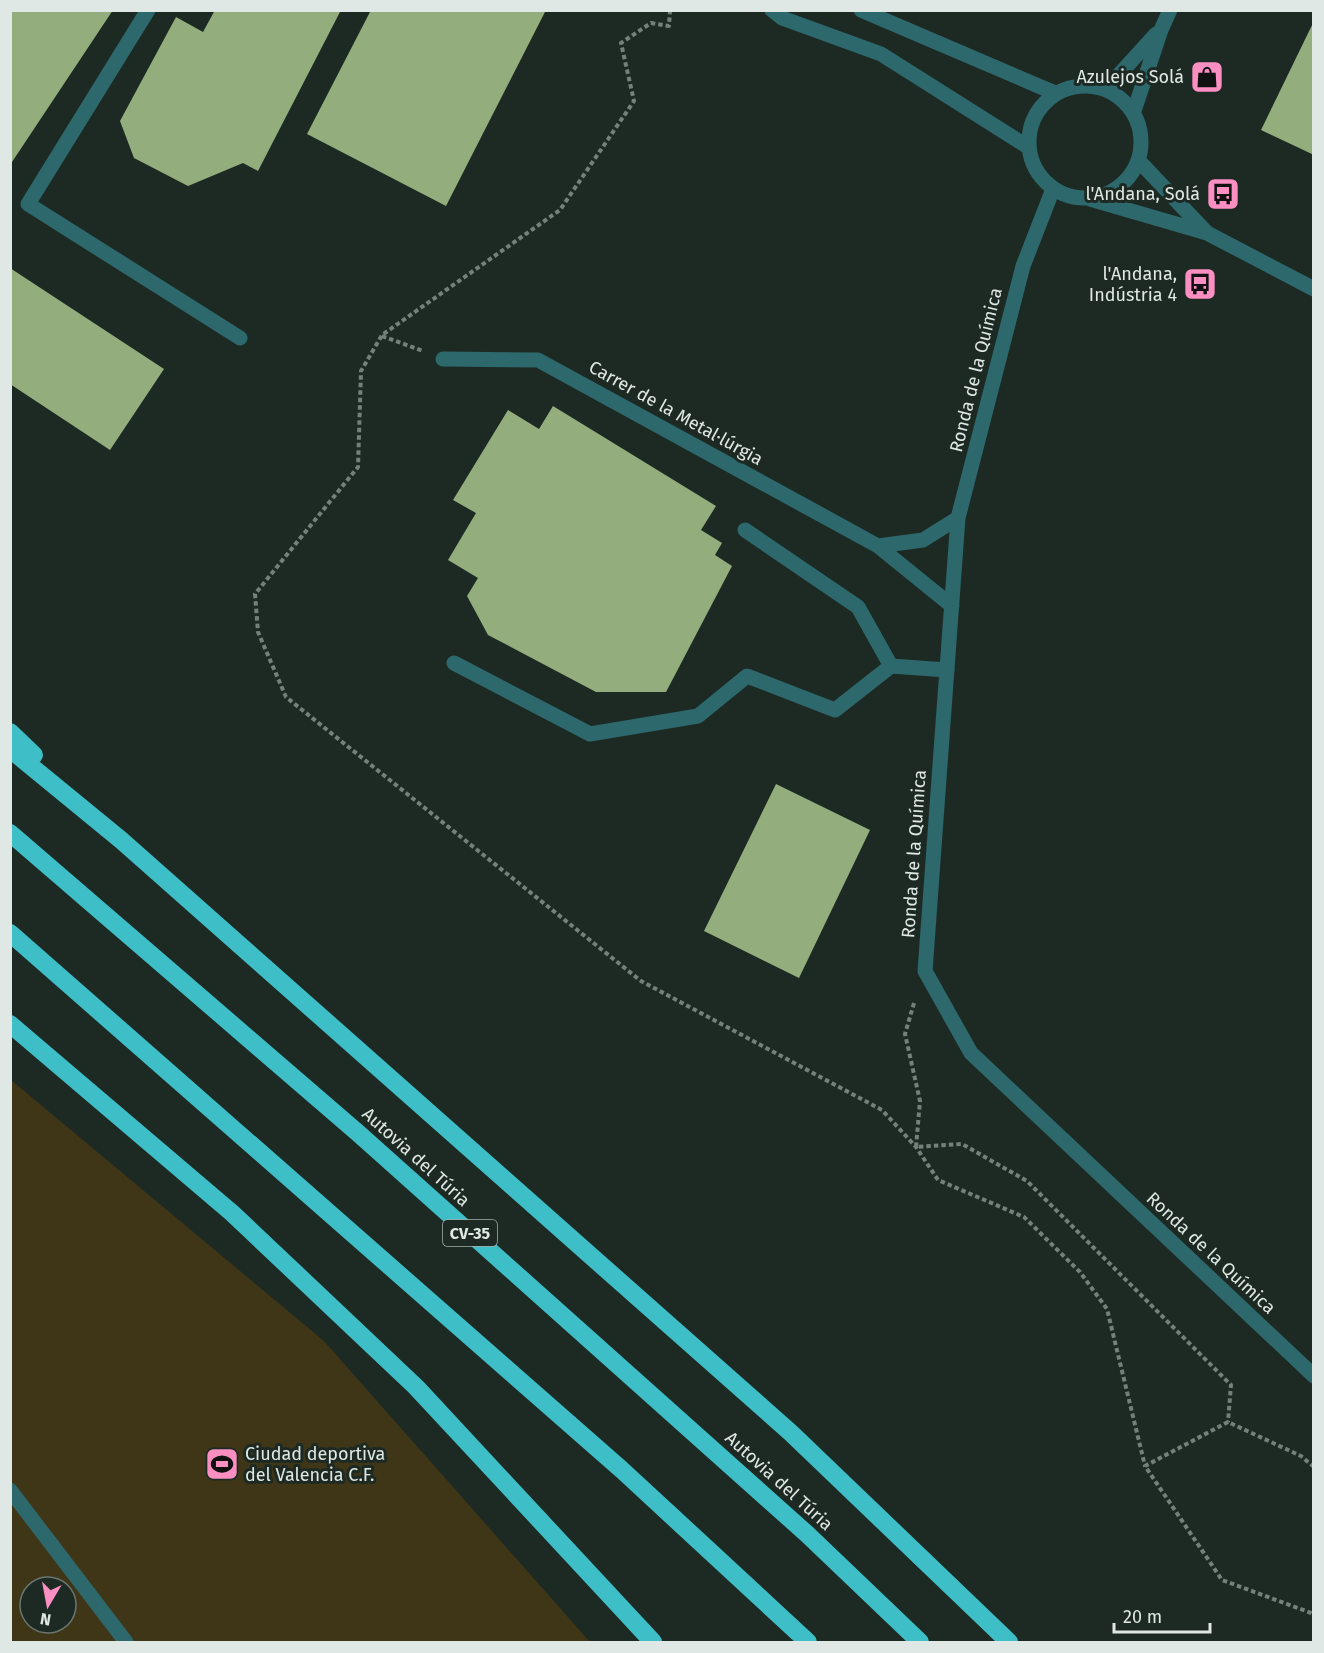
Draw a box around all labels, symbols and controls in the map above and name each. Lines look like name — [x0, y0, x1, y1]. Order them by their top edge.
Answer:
shop icon: Azulejos Solá — [1189, 59, 1225, 95]
place label: Azulejos Solá — [1077, 66, 1184, 88]
bus stop icon: l'Andana, Solá — [1205, 176, 1241, 212]
place label: l'Andana, Solá — [1085, 183, 1200, 205]
place label: l'Andana, Indústria 4 — [1089, 263, 1177, 306]
bus stop icon: l'Andana, Indústria 4 — [1182, 266, 1218, 302]
street label: Ronda de la Química — [945, 285, 1007, 455]
street label: Carrer de la Metal·lúrgia — [585, 356, 767, 470]
street label: Ronda de la Química — [897, 769, 931, 939]
street label: Autovia del Túria — [358, 1103, 474, 1211]
street label: Ronda de la Química — [1142, 1187, 1280, 1319]
road number: CV-35 — [443, 1220, 497, 1246]
street label: Autovia del Túria — [721, 1427, 837, 1535]
place label: Ciudad deportiva del Valencia C.F. — [245, 1443, 385, 1486]
sports icon: Ciudad deportiva del Valencia C.F. — [204, 1446, 240, 1482]
north arrow — [18, 1575, 78, 1635]
scale bar — [1114, 1596, 1210, 1634]
text: 20 m — [1123, 1606, 1162, 1628]
text: N — [39, 1609, 52, 1630]

